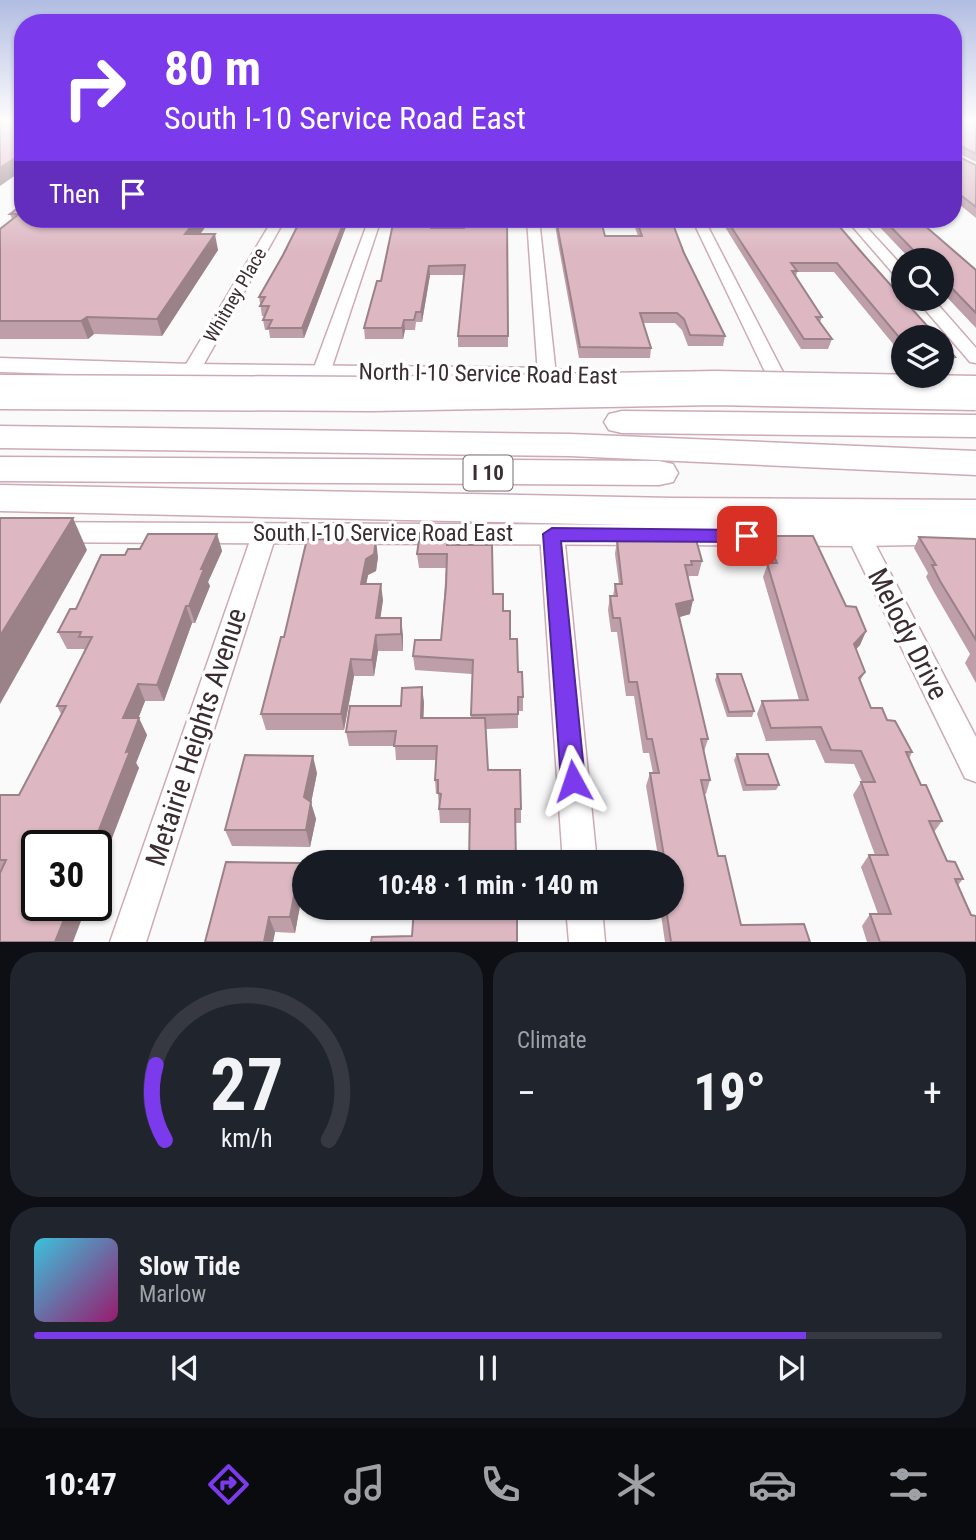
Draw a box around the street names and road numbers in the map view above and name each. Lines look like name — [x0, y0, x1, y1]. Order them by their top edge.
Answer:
street label: Whitney Place — [199, 243, 271, 346]
street label: North I-10 Service Road East — [358, 358, 618, 390]
road number: I 10 — [463, 456, 512, 490]
street label: South I-10 Service Road East — [253, 520, 513, 547]
street label: Melody Drive — [861, 563, 955, 705]
street label: Metairie Heights Avenue — [139, 604, 253, 870]

